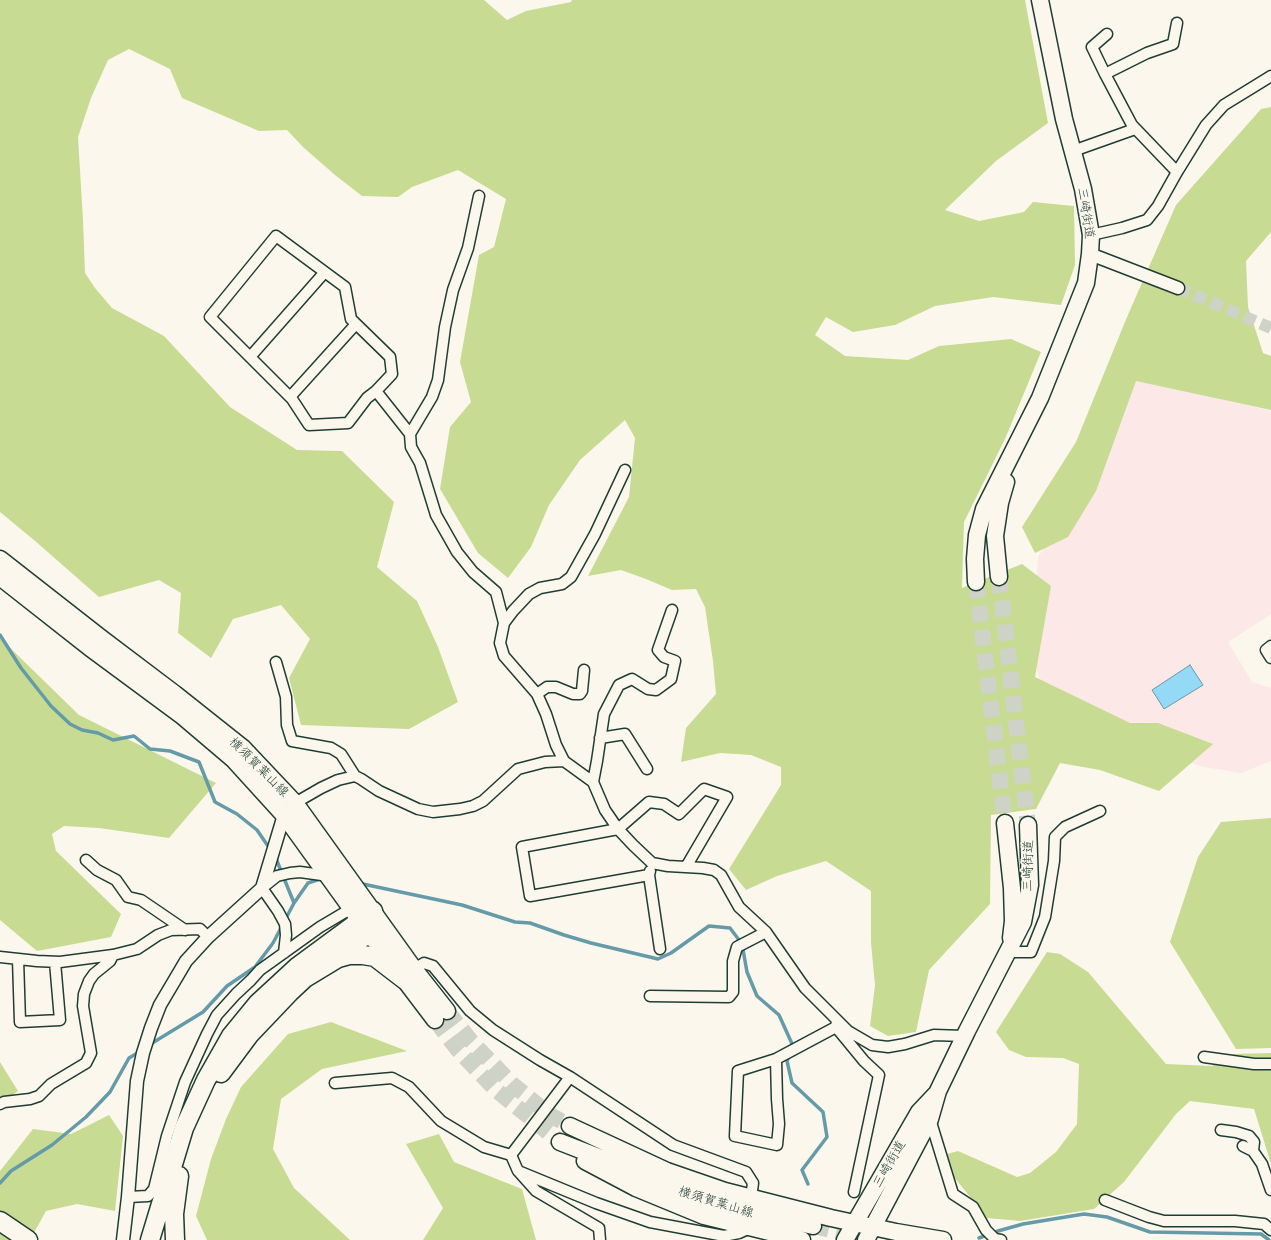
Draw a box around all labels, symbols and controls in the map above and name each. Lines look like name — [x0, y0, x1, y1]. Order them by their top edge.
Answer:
street label: 三崎街道 — [1074, 186, 1098, 240]
street label: 横須賀葉山線 — [226, 734, 292, 800]
street label: 三崎街道 — [1020, 840, 1036, 892]
street label: 三崎街道 — [869, 1138, 909, 1190]
street label: 横須賀葉山線 — [676, 1183, 756, 1221]

